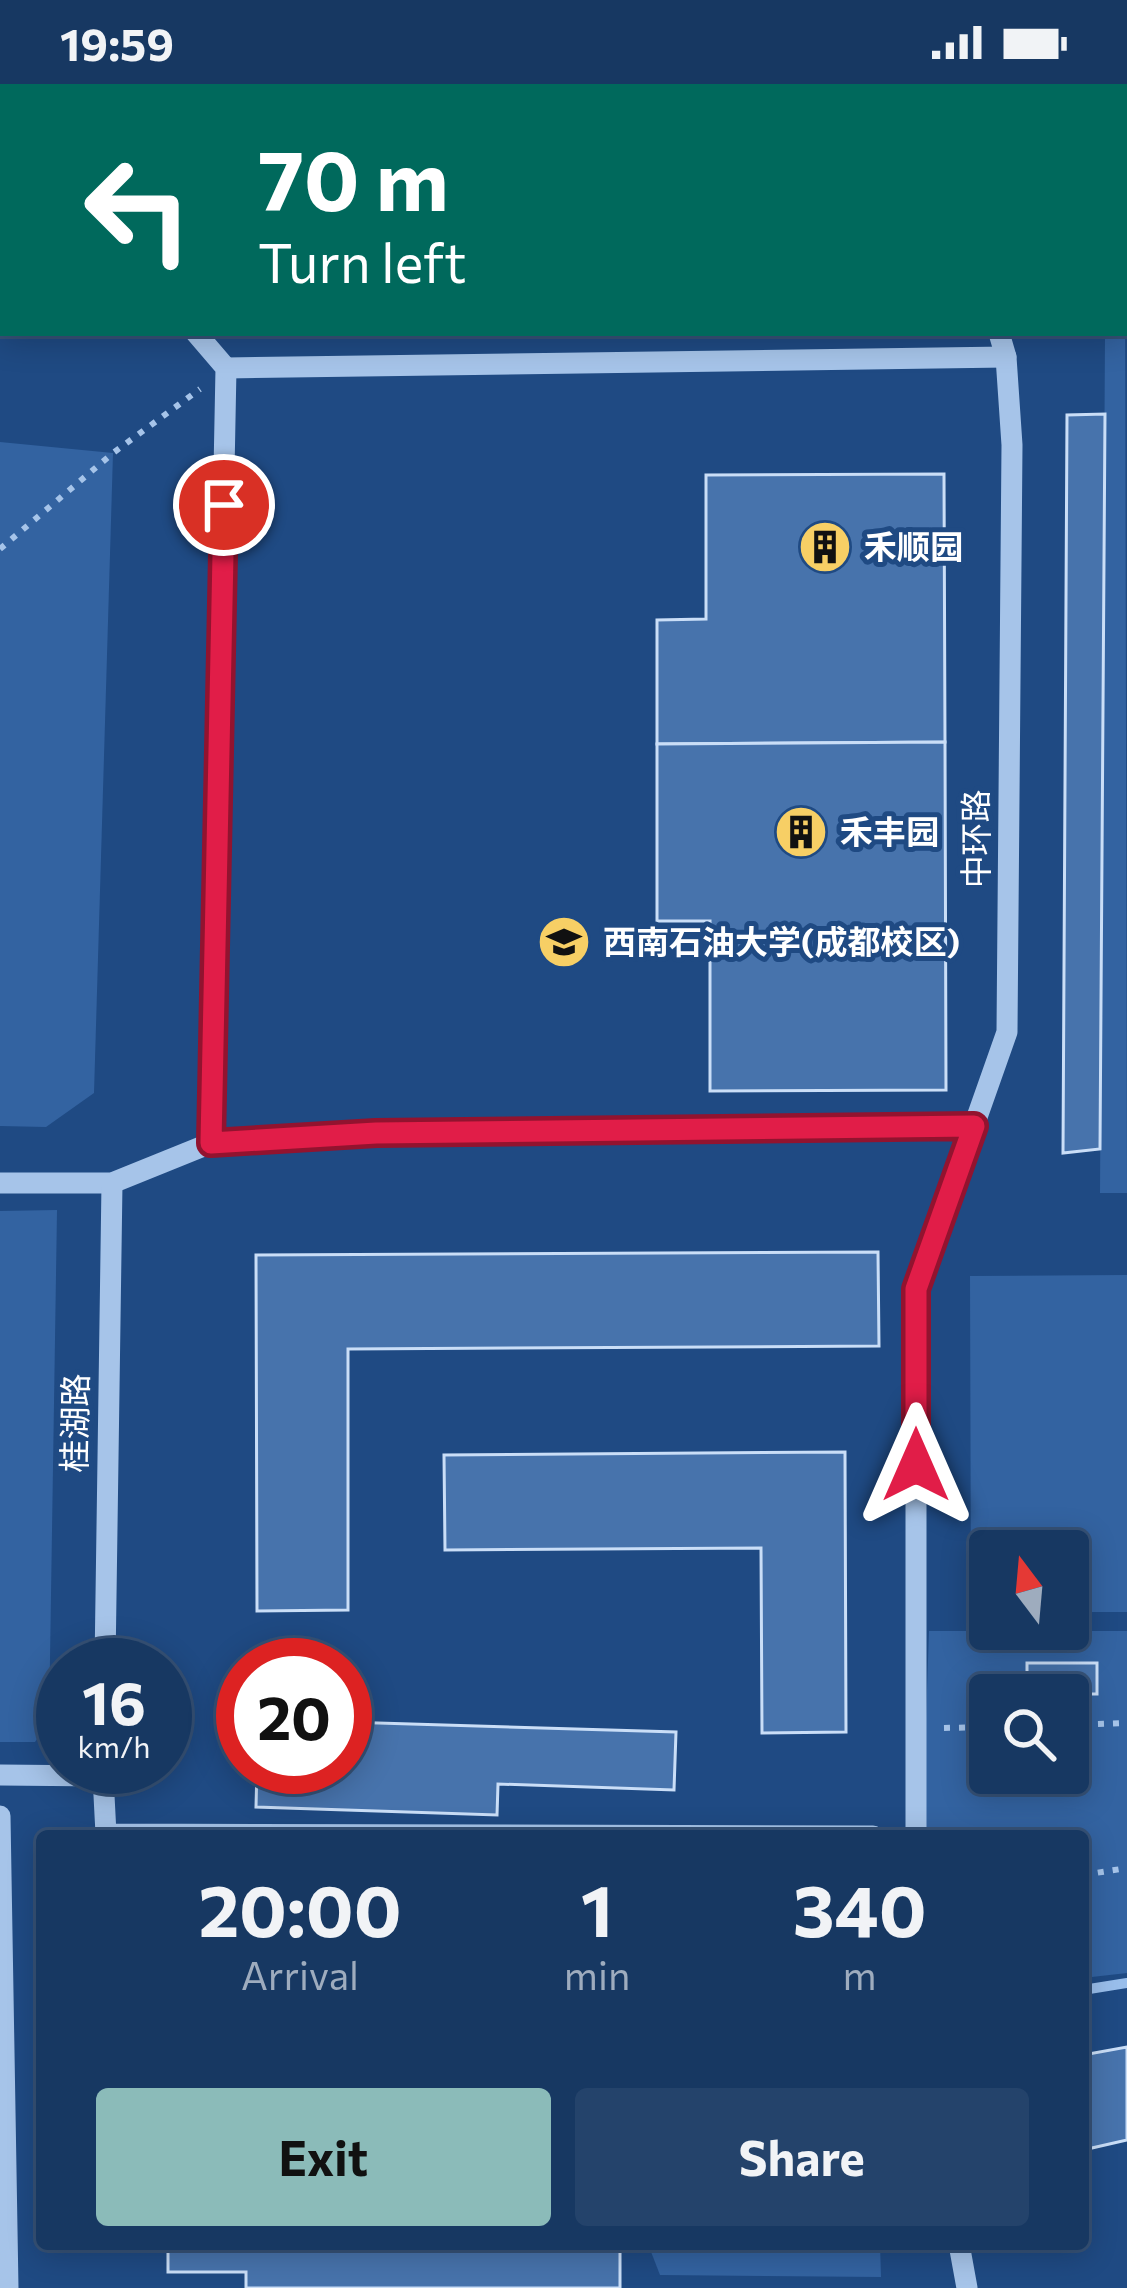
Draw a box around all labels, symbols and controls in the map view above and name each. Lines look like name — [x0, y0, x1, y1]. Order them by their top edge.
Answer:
text: 19:59 — [60, 15, 174, 70]
text: 70 m — [258, 126, 449, 228]
icon: left — [60, 132, 216, 288]
text: Turn left — [258, 228, 466, 294]
pin — [173, 454, 275, 556]
icon: arrive — [191, 472, 257, 538]
building icon: 禾顺园 — [797, 519, 853, 575]
place label: 禾顺园 — [864, 525, 963, 566]
street label: 中环路 — [954, 790, 995, 889]
building icon: 禾丰园 — [773, 804, 829, 860]
place label: 禾丰园 — [840, 810, 939, 851]
school or university icon: 西南石油大学(成都校区) — [536, 914, 592, 970]
place label: 西南石油大学(成都校区) — [603, 920, 960, 961]
street label: 桂湖路 — [52, 1373, 95, 1473]
position arrow — [853, 1402, 979, 1528]
north arrow — [969, 1530, 1089, 1650]
map controls — [969, 1530, 1089, 1794]
speed limit sign: 20 — [216, 1638, 372, 1794]
text: 16 — [82, 1664, 146, 1737]
button: search — [969, 1674, 1089, 1794]
text: km/h — [78, 1727, 150, 1764]
text: 20:00 — [198, 1864, 401, 1952]
text: 1 — [581, 1864, 613, 1952]
text: 340 — [793, 1864, 927, 1952]
text: Arrival — [241, 1950, 359, 1998]
text: min — [564, 1950, 630, 1998]
text: m — [843, 1950, 877, 1998]
button: Exit — [96, 2088, 551, 2226]
button: Share — [575, 2088, 1029, 2226]

